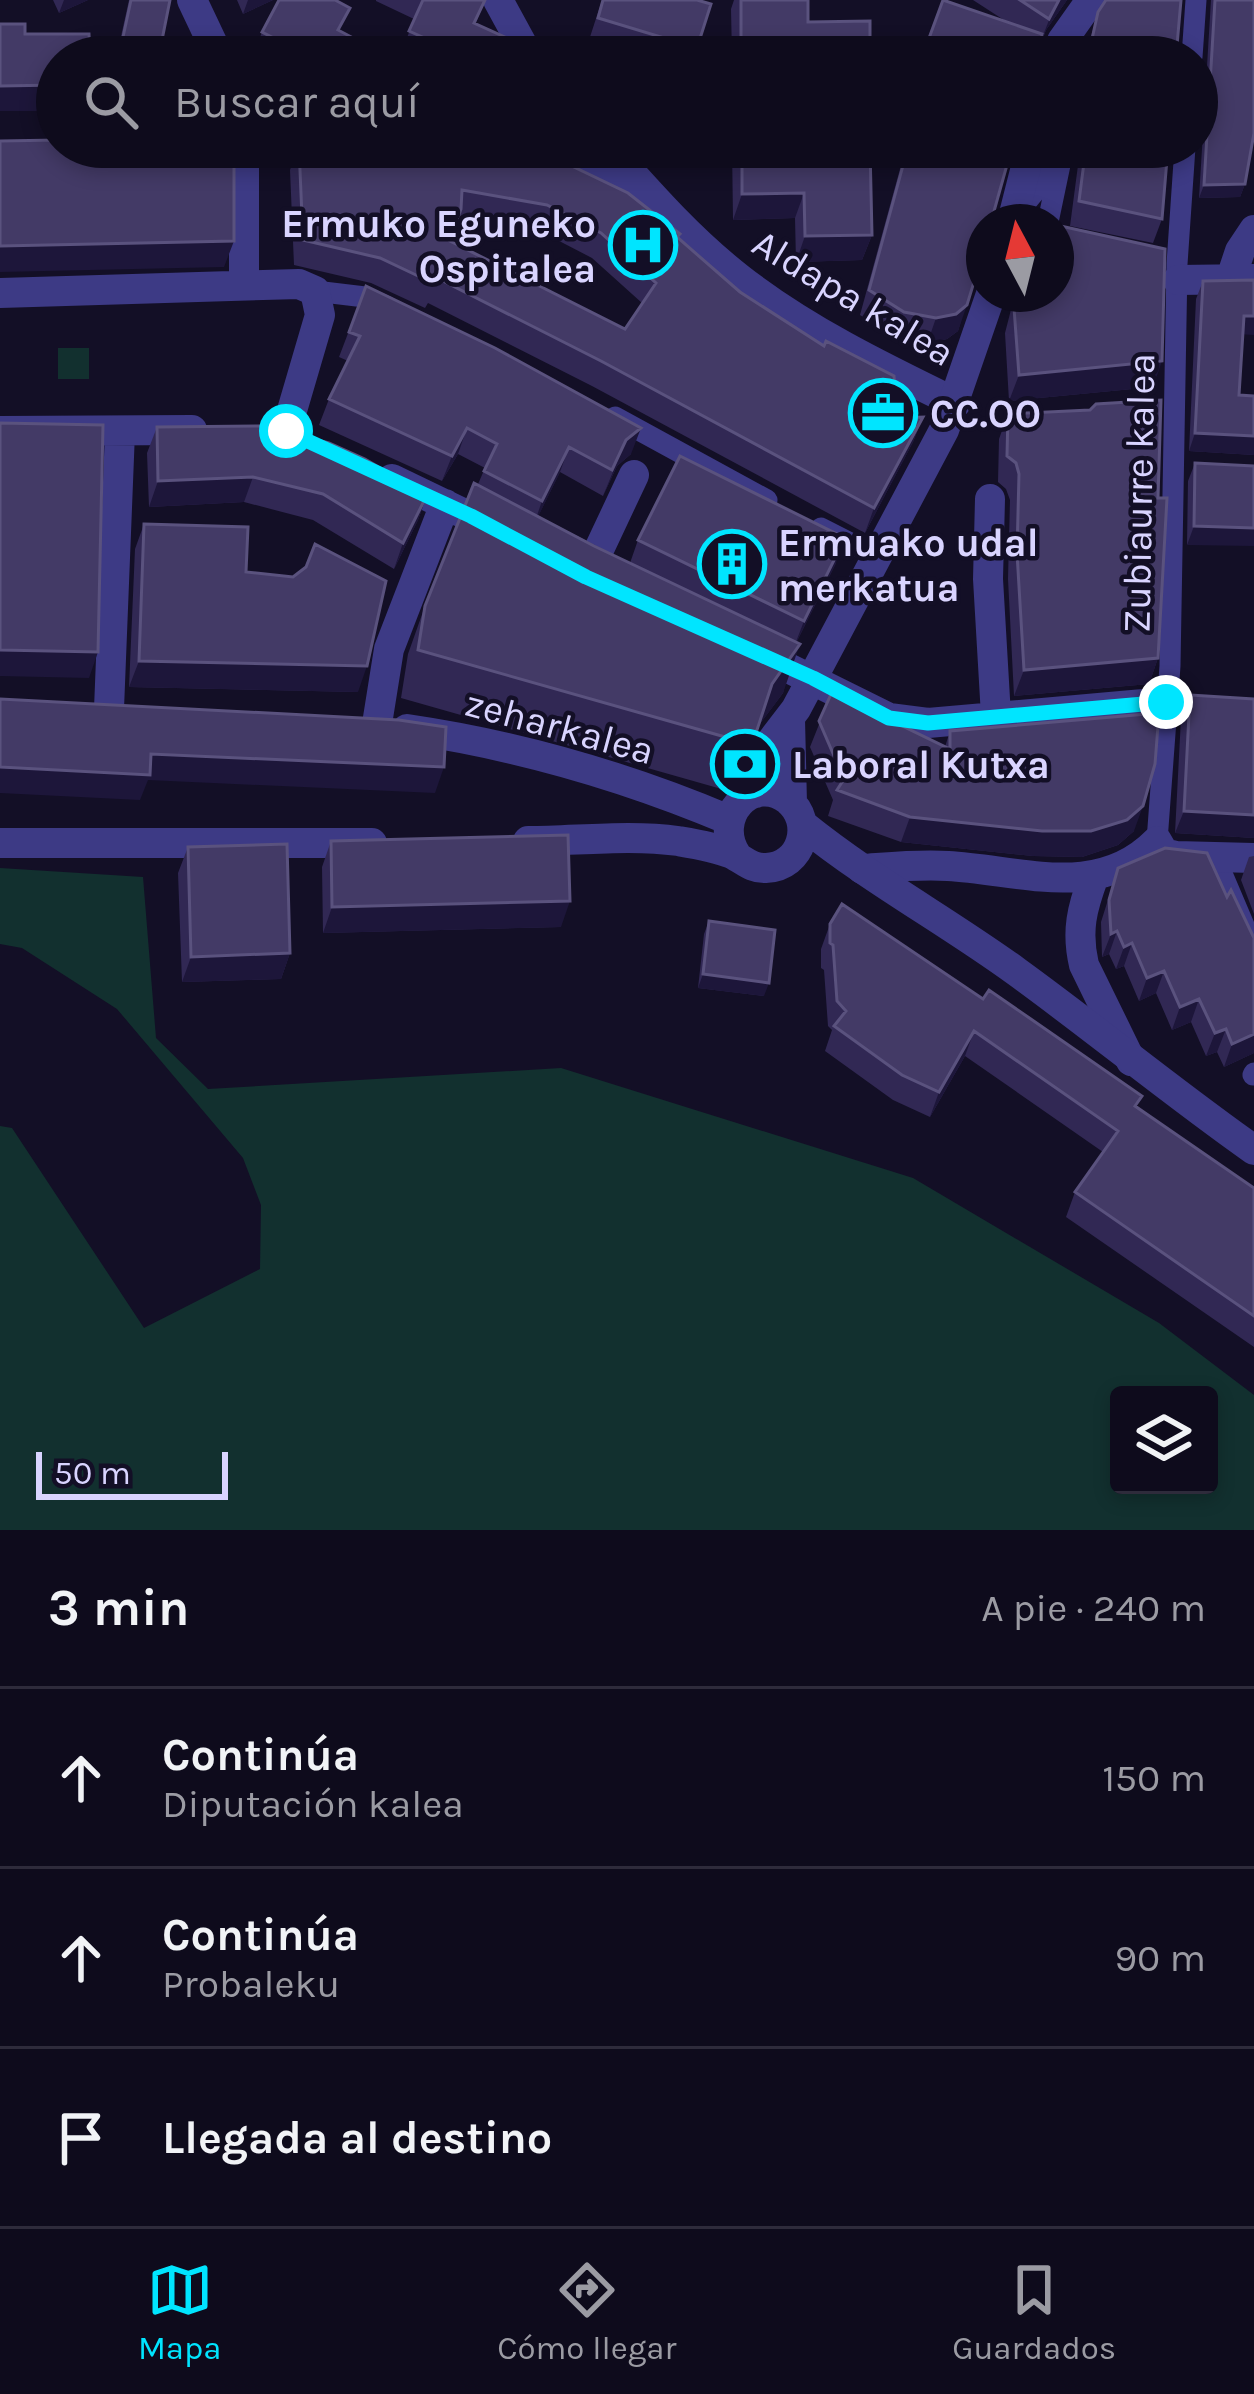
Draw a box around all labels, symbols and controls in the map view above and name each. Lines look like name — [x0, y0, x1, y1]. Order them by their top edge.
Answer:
search box — [36, 36, 1218, 168]
icon: search — [78, 69, 144, 135]
text: Buscar aquí — [174, 76, 420, 128]
place label: Ermuko Eguneko Ospitalea — [281, 201, 596, 292]
north arrow — [966, 204, 1074, 312]
hospital icon: Ermuko Eguneko Ospitalea — [608, 210, 678, 280]
street label: Aldapa kalea — [744, 220, 963, 376]
street label: Zubiaurre kalea — [1114, 353, 1164, 633]
office icon: CC.OO — [848, 378, 918, 448]
place label: CC.OO — [930, 391, 1041, 437]
route start — [259, 404, 313, 458]
place label: Ermuako udal merkatua — [778, 520, 1039, 611]
building icon: Ermuako udal merkatua — [697, 529, 767, 599]
route end — [1139, 675, 1193, 729]
street label: zeharkalea — [460, 680, 659, 774]
bank icon: Laboral Kutxa — [710, 729, 780, 799]
place label: Laboral Kutxa — [792, 742, 1050, 788]
map controls — [1110, 1386, 1218, 1494]
button: layers — [1110, 1386, 1218, 1494]
scale bar — [36, 1446, 228, 1499]
text: 50 m — [54, 1454, 131, 1492]
text: 3 min — [48, 1578, 190, 1638]
text: A pie · 240 m — [981, 1585, 1206, 1631]
text: Continúa — [162, 1729, 359, 1781]
icon: ahead — [48, 1745, 114, 1811]
text: 150 m — [1102, 1755, 1206, 1801]
text: Diputación kalea — [162, 1781, 464, 1827]
text: Continúa — [162, 1909, 359, 1961]
icon: ahead — [48, 1925, 114, 1991]
text: 90 m — [1114, 1935, 1206, 1981]
text: Probaleku — [162, 1961, 340, 2007]
icon: arrive — [48, 2105, 114, 2171]
text: Llegada al destino — [162, 2112, 552, 2164]
tab: Mapa — [138, 2257, 221, 2367]
tab: Cómo llegar — [497, 2257, 676, 2367]
tab: Guardados — [952, 2257, 1116, 2367]

